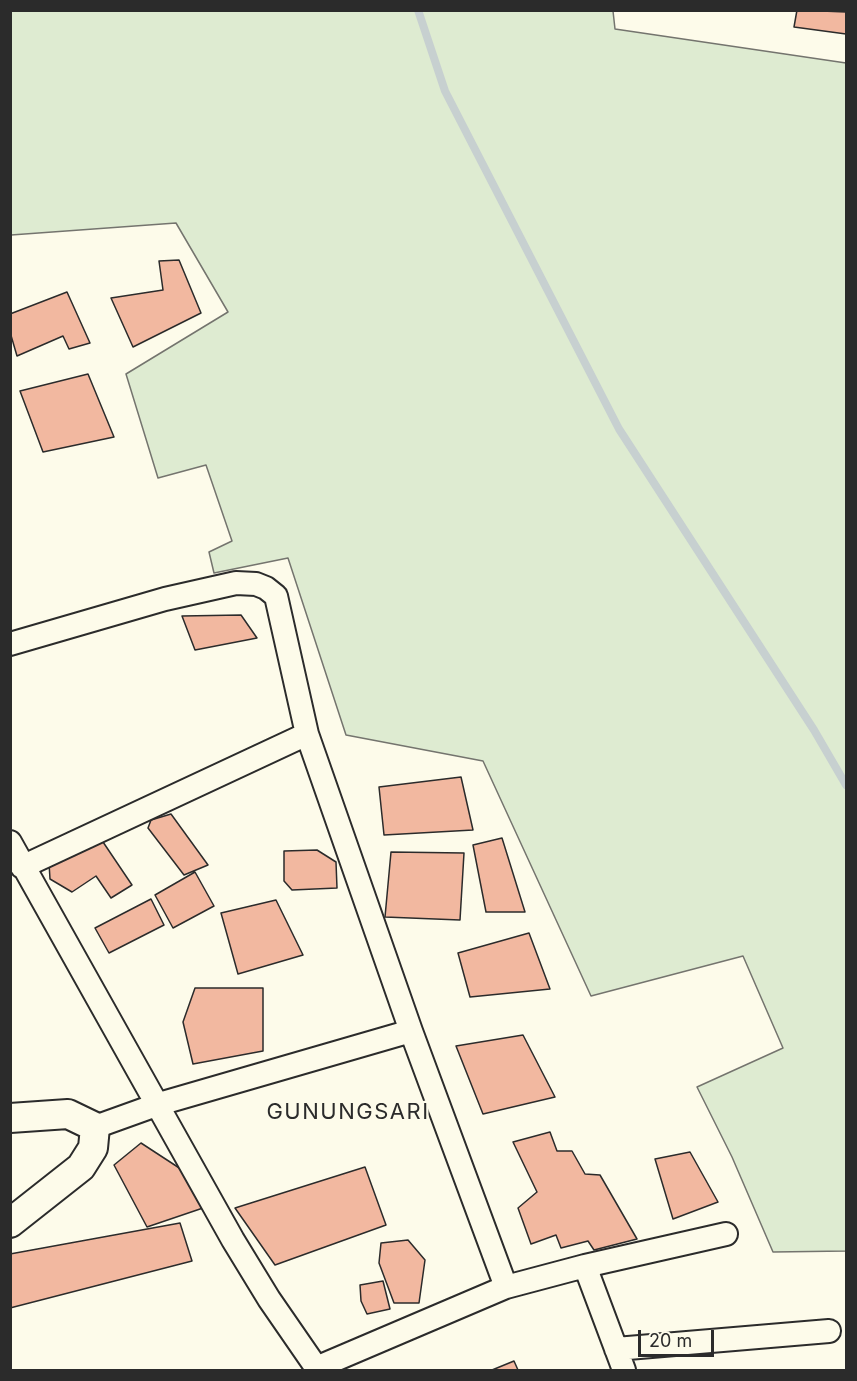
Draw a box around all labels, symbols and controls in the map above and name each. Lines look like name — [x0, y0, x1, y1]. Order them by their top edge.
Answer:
district label: GUNUNGSARI — [266, 1099, 430, 1125]
scale bar — [641, 1318, 718, 1356]
text: 20 m — [649, 1330, 692, 1351]

